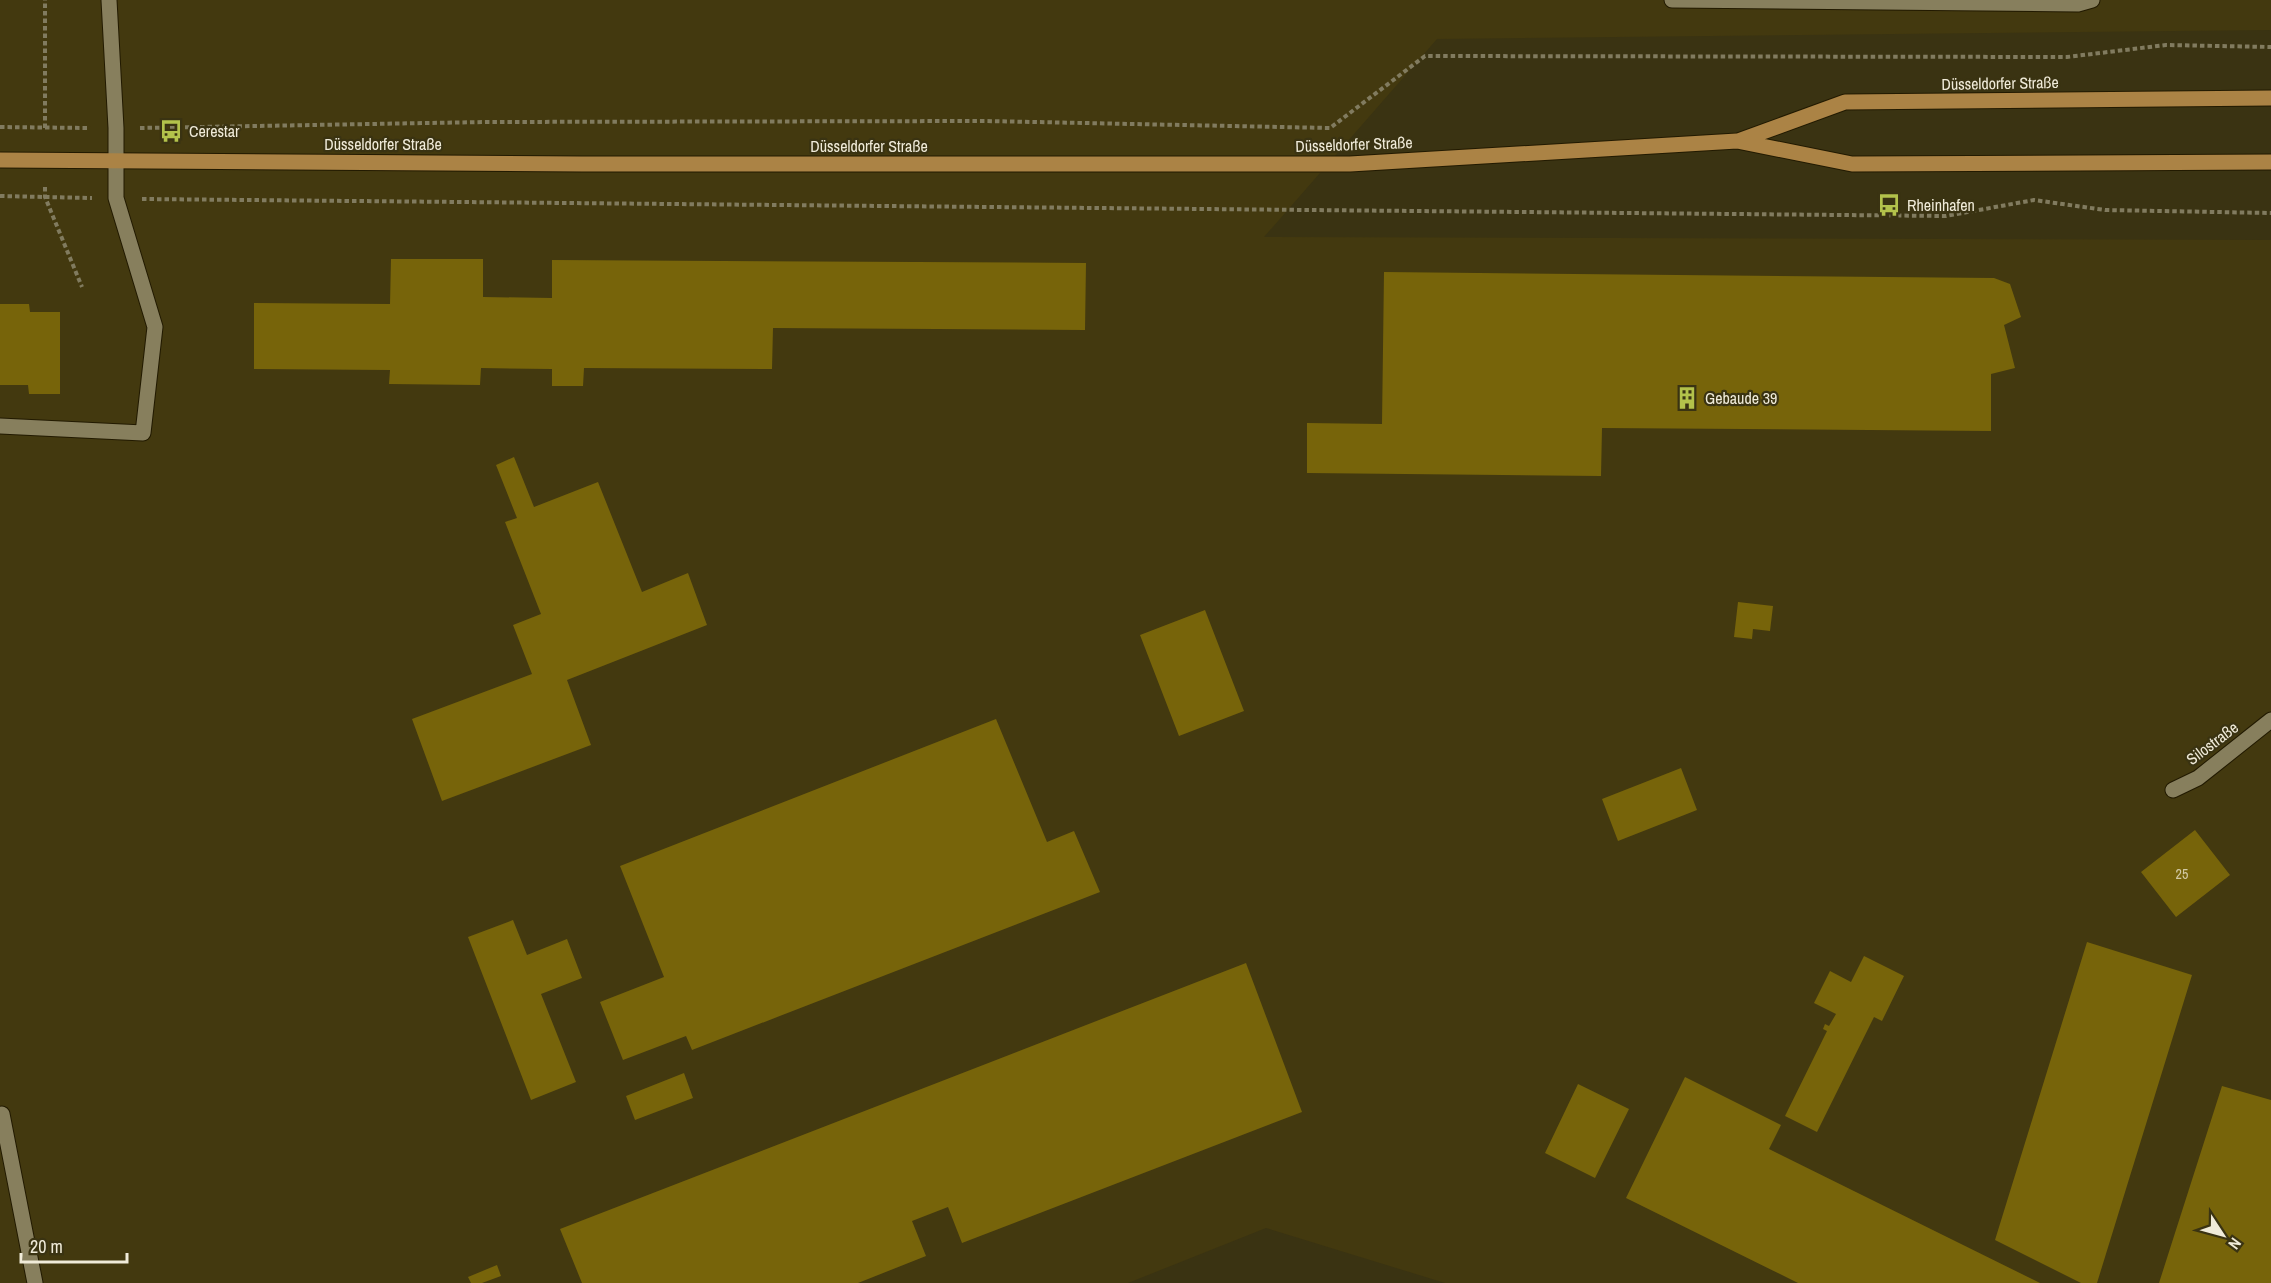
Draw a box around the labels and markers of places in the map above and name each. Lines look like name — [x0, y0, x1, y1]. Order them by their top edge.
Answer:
bus stop icon: Cerestar — [158, 118, 184, 144]
place label: Cerestar — [189, 120, 240, 142]
bus stop icon: Rheinhafen — [1876, 192, 1902, 218]
place label: Rheinhafen — [1907, 194, 1975, 216]
building icon: Gebaude 39 — [1674, 385, 1700, 411]
place label: Gebaude 39 — [1705, 387, 1777, 409]

